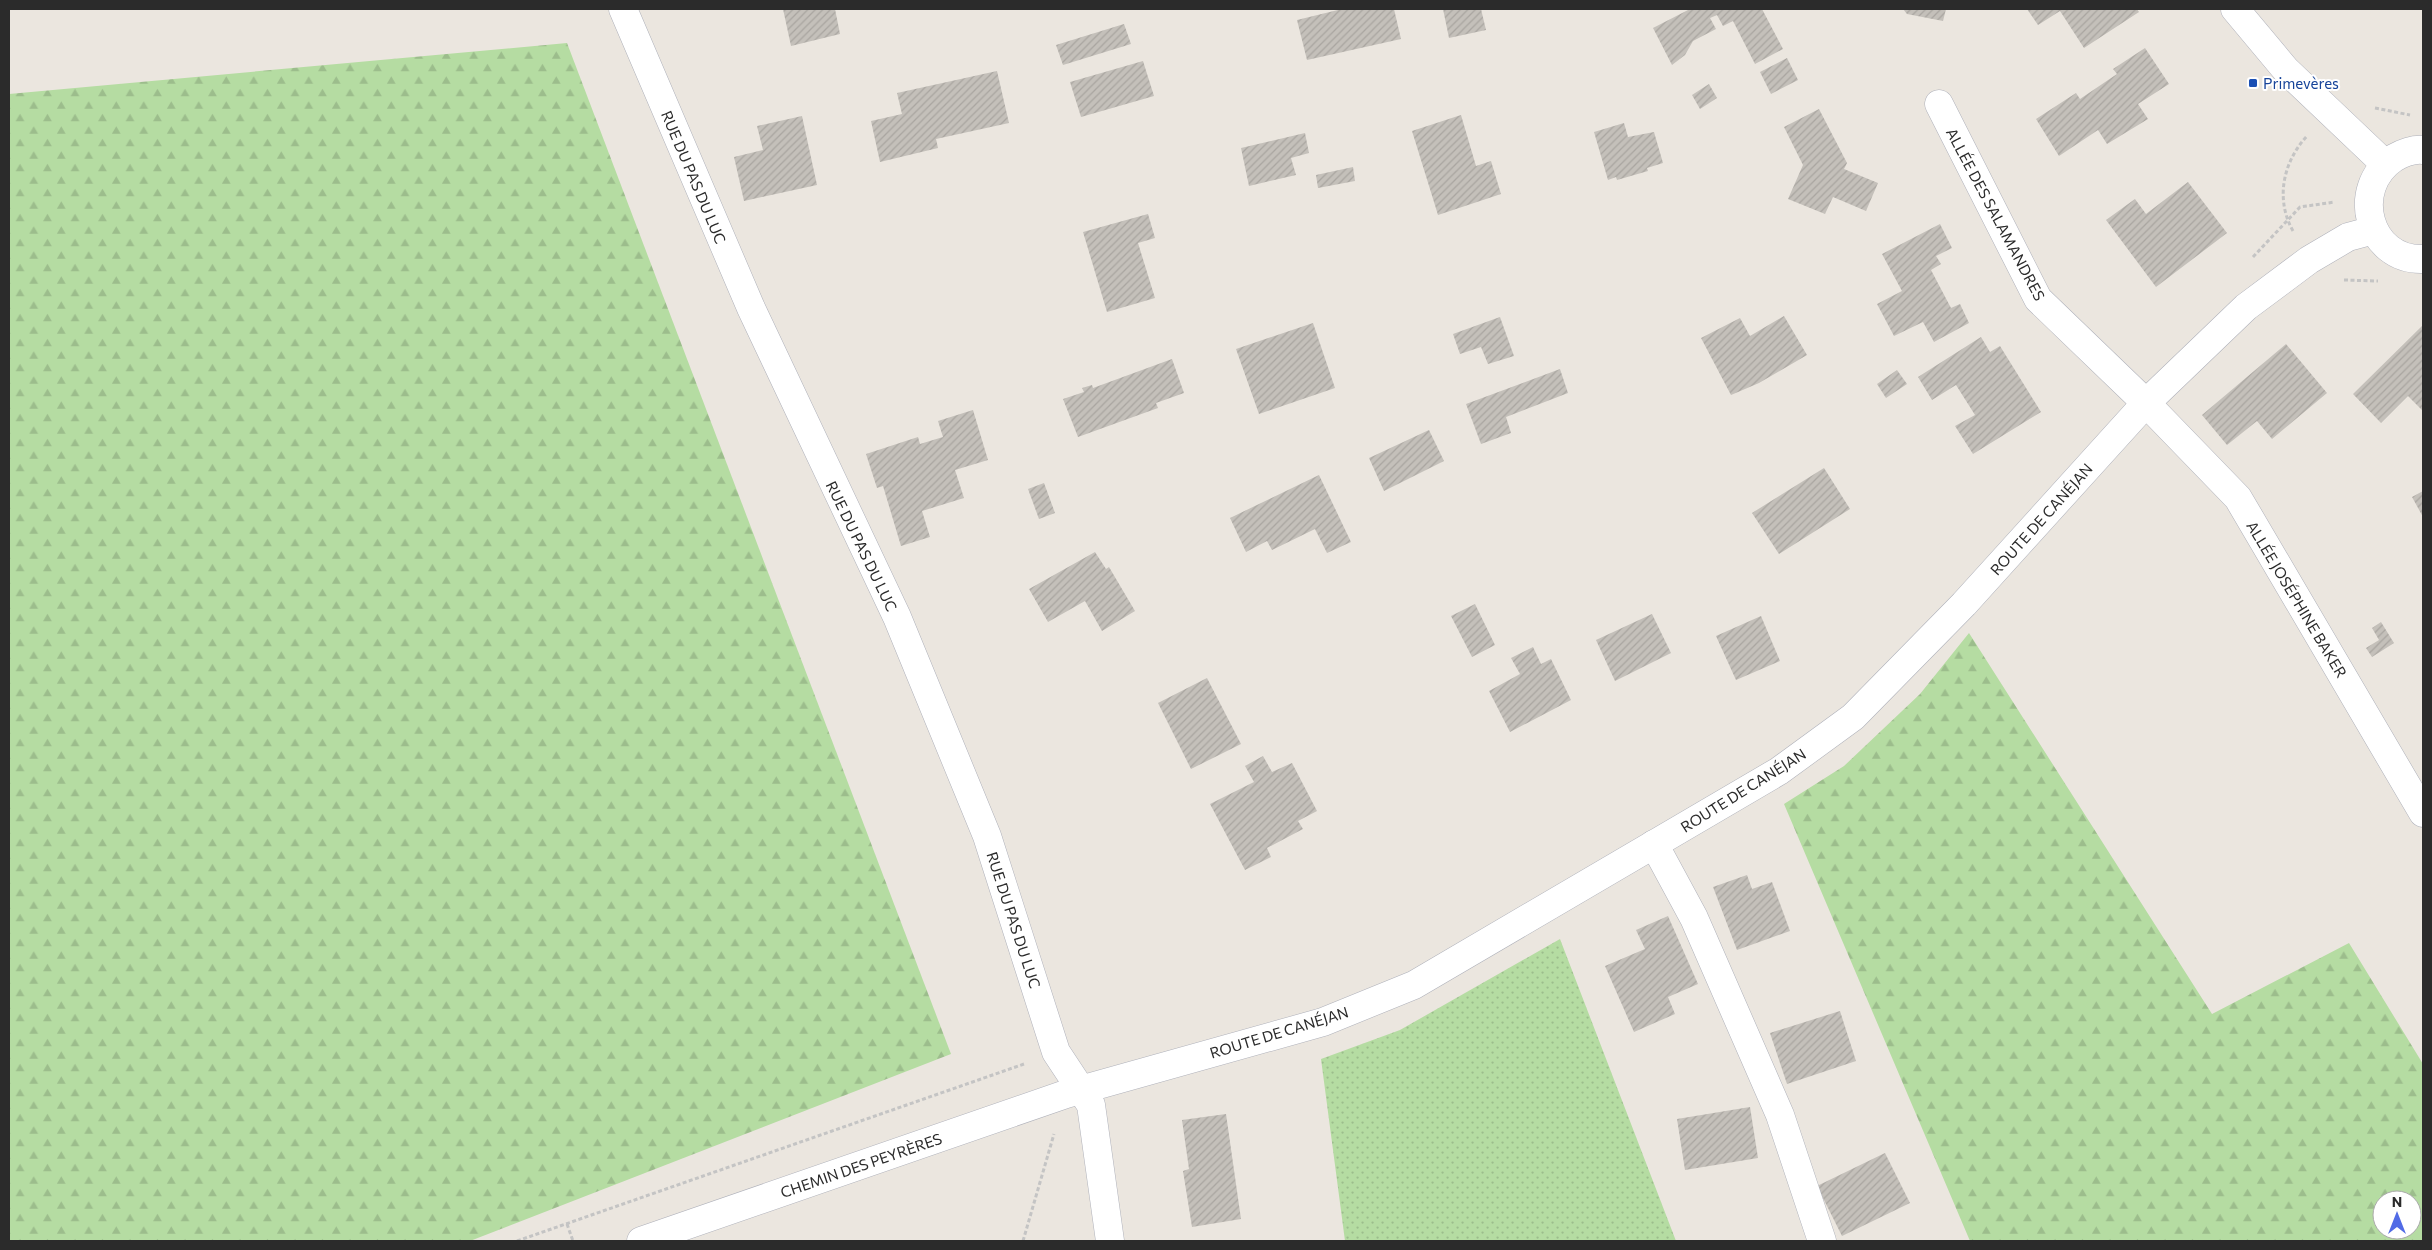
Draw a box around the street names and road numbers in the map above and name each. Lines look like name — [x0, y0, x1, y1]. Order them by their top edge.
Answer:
street label: RUE DU PAS DU LUC — [658, 108, 730, 246]
street label: ALLÉE DES SALAMANDRES — [1943, 124, 2050, 303]
street label: ROUTE DE CANÉJAN — [1985, 459, 2096, 579]
street label: RUE DU PAS DU LUC — [823, 478, 901, 614]
street label: ALLÉE JOSÉPHINE BAKER — [2243, 517, 2352, 681]
street label: ROUTE DE CANÉJAN — [1677, 743, 1809, 836]
street label: RUE DU PAS DU LUC — [983, 849, 1045, 991]
street label: ROUTE DE CANÉJAN — [1207, 1001, 1351, 1062]
street label: CHEMIN DES PEYRÈRES — [778, 1128, 944, 1201]

